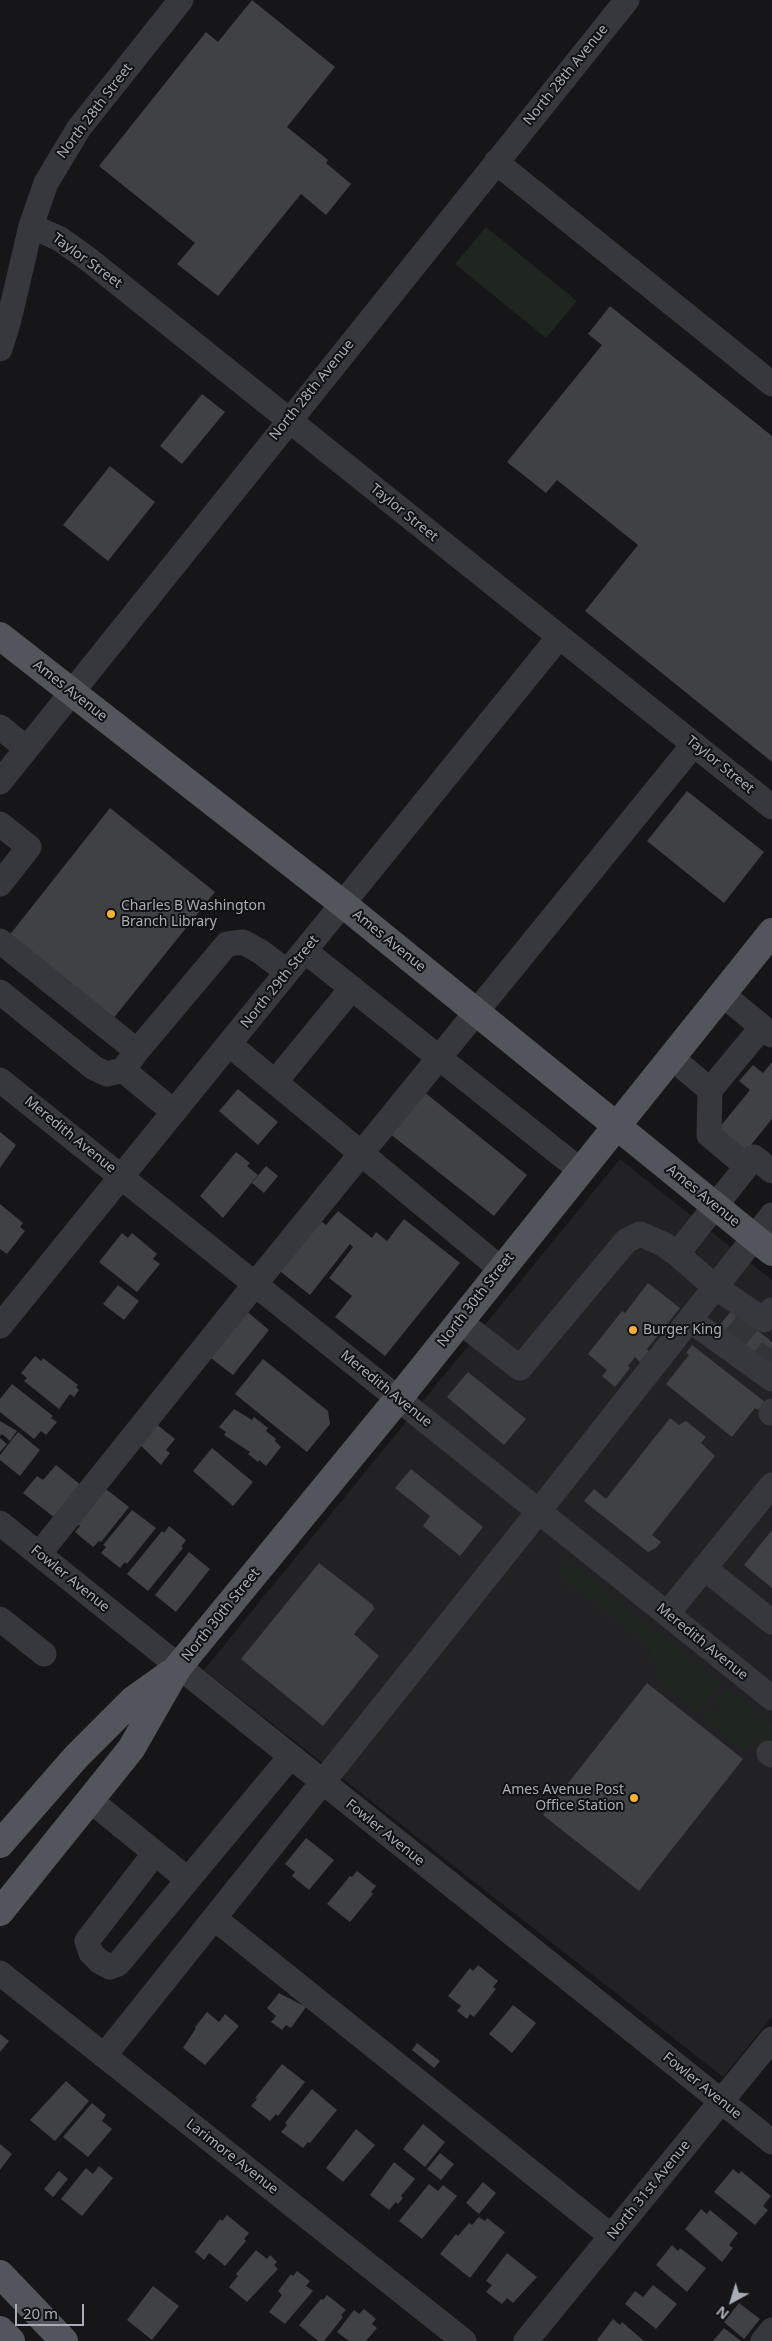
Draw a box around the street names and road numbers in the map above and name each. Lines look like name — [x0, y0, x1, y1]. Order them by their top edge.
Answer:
street label: North 28th Avenue — [520, 21, 612, 129]
street label: North 28th Street — [54, 60, 136, 162]
street label: Taylor Street — [49, 230, 125, 292]
street label: North 28th Avenue — [266, 336, 358, 444]
street label: Taylor Street — [367, 481, 441, 545]
street label: Ames Avenue — [30, 657, 110, 725]
street label: Taylor Street — [683, 733, 757, 797]
street label: Ames Avenue — [349, 906, 429, 976]
street label: North 29th Street — [237, 932, 323, 1032]
street label: Meredith Avenue — [21, 1093, 119, 1177]
street label: Ames Avenue — [663, 1161, 743, 1231]
street label: North 30th Street — [434, 1250, 518, 1350]
street label: Meredith Avenue — [337, 1347, 435, 1431]
street label: Fowler Avenue — [27, 1542, 113, 1616]
street label: North 30th Street — [178, 1565, 264, 1665]
street label: Meredith Avenue — [653, 1600, 751, 1684]
street label: Fowler Avenue — [342, 1796, 428, 1870]
street label: Fowler Avenue — [659, 2049, 745, 2123]
street label: Larimore Avenue — [183, 2116, 281, 2198]
street label: North 31st Avenue — [604, 2137, 694, 2243]

